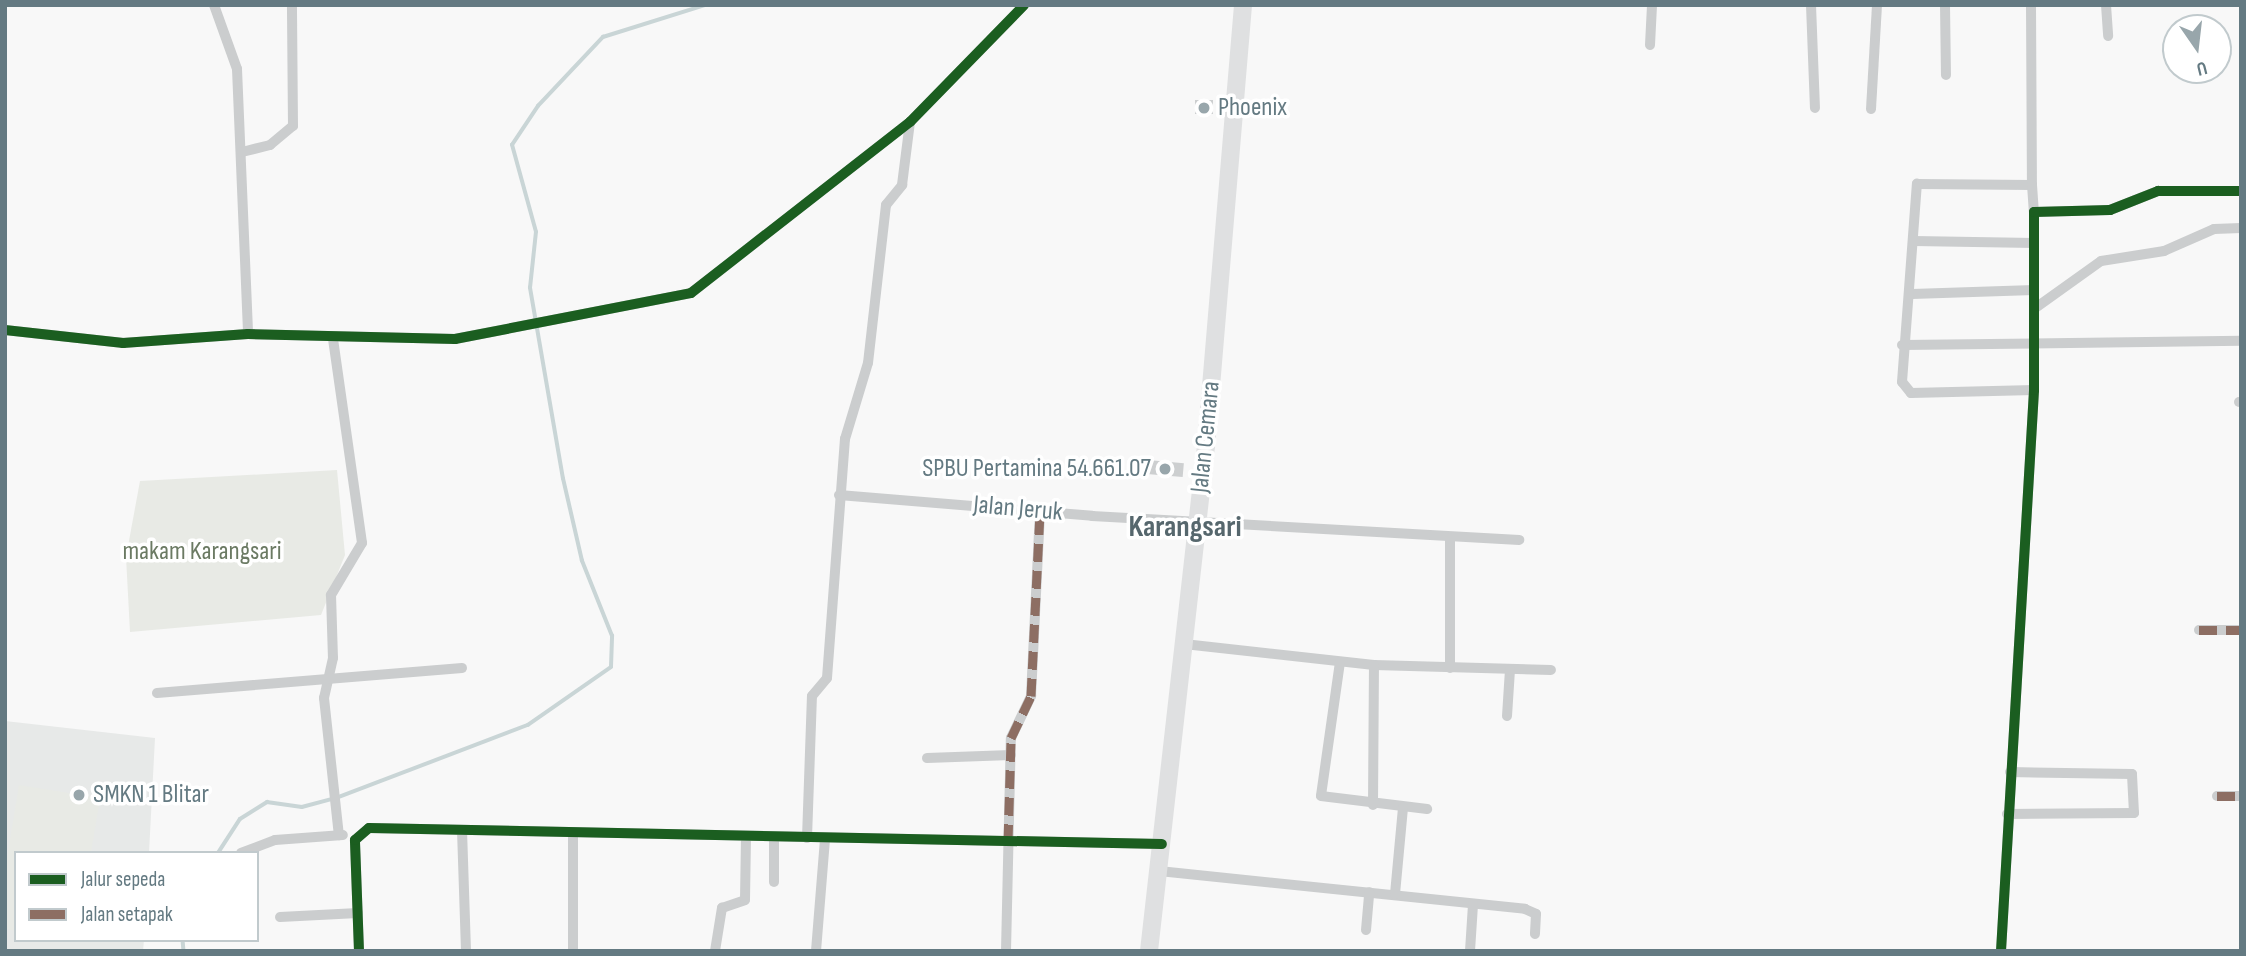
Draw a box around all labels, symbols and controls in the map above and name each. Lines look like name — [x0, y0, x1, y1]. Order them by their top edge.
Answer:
north arrow — [2162, 14, 2232, 84]
text: U — [2194, 56, 2209, 80]
place label: Phoenix — [1218, 92, 1287, 124]
marker: Phoenix — [1196, 100, 1212, 116]
street label: Jalan Cemara — [1185, 380, 1227, 494]
place label: SPBU Pertamina 54.661.07 — [922, 453, 1151, 485]
marker: SPBU Pertamina 54.661.07 — [1157, 461, 1173, 477]
street label: Jalan Jeruk — [972, 490, 1064, 528]
district label: Karangsari — [1128, 509, 1242, 545]
park label: makam Karangsari — [122, 536, 282, 568]
place label: SMKN 1 Blitar — [93, 779, 209, 811]
marker: SMKN 1 Blitar — [71, 787, 87, 803]
legend — [14, 851, 259, 942]
text: Jalur sepeda — [81, 867, 165, 892]
text: Jalan setapak — [81, 902, 173, 927]

